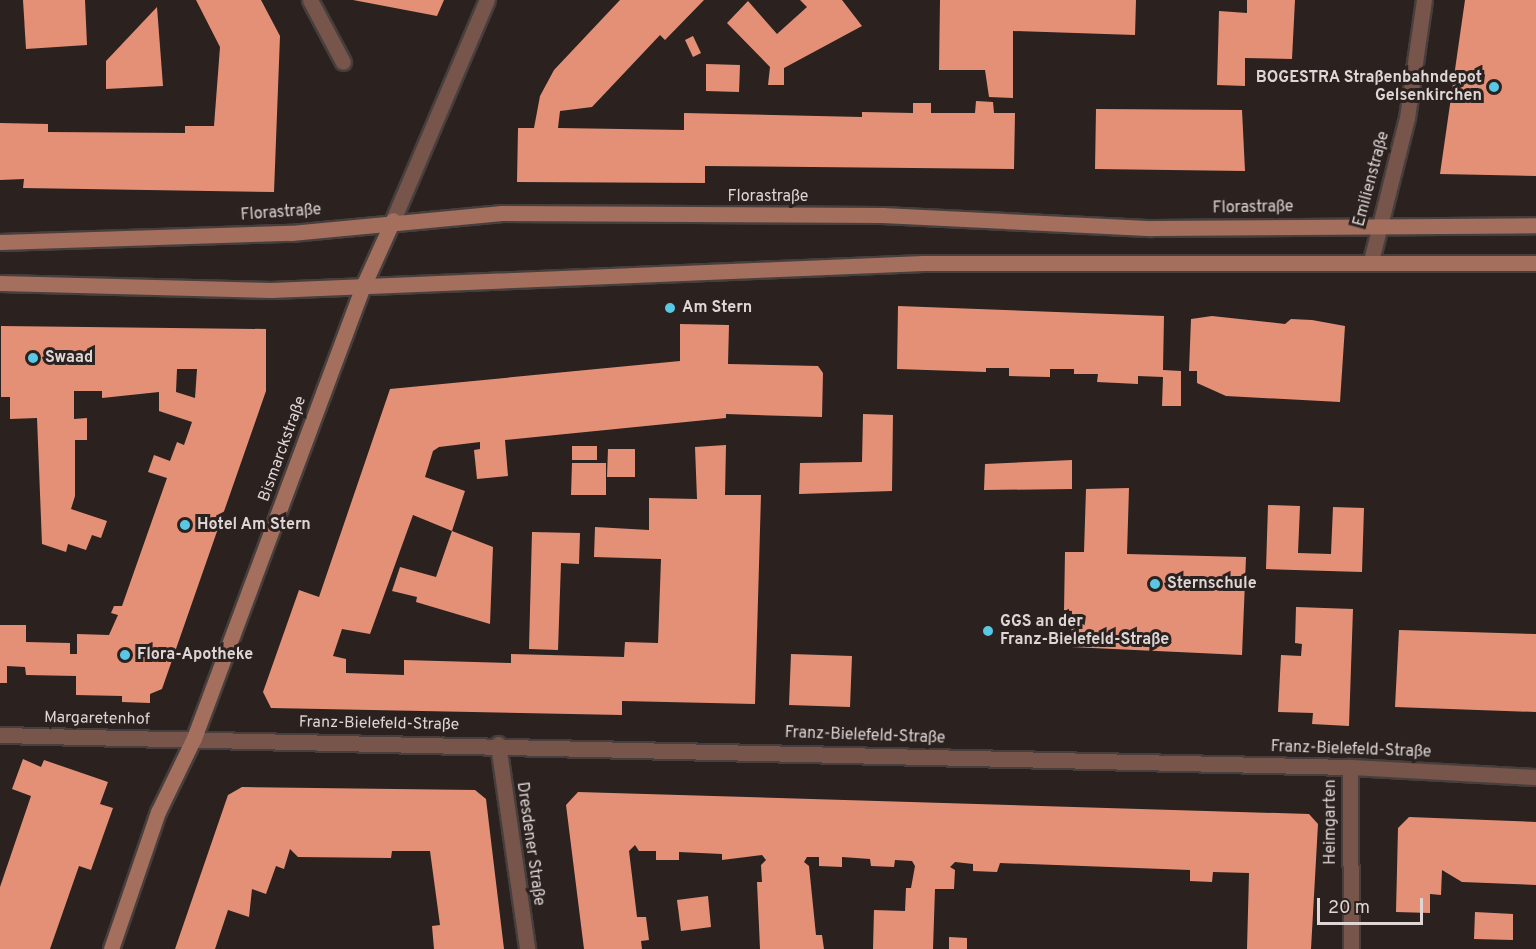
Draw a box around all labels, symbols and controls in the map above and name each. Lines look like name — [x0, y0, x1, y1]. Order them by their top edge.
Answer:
place label: BOGESTRA Straßenbahndepot Gelsenkirchen — [1255, 68, 1482, 106]
marker: BOGESTRA Straßenbahndepot Gelsenkirchen — [1487, 80, 1501, 94]
street label: Emilienstraße — [1350, 129, 1394, 229]
street label: Florastraße — [728, 187, 808, 207]
street label: Florastraße — [1212, 198, 1294, 218]
street label: Florastraße — [240, 201, 322, 225]
place label: Am Stern — [682, 298, 752, 318]
marker: Am Stern — [663, 301, 677, 315]
place label: Swaad — [45, 348, 93, 368]
marker: Swaad — [26, 351, 40, 365]
street label: Bismarckstraße — [255, 394, 311, 504]
place label: Hotel Am Stern — [197, 515, 311, 535]
marker: Hotel Am Stern — [178, 518, 192, 532]
place label: Sternschule — [1167, 574, 1257, 594]
marker: Sternschule — [1148, 577, 1162, 591]
place label: GGS an der Franz-Bielefeld-Straße — [1000, 612, 1169, 650]
marker: GGS an der Franz-Bielefeld-Straße — [981, 624, 995, 638]
place label: Flora-Apotheke — [137, 645, 253, 665]
marker: Flora-Apotheke — [118, 648, 132, 662]
street label: Margaretenhof — [44, 708, 150, 730]
street label: Franz-Bielefeld-Straße — [299, 713, 459, 735]
street label: Franz-Bielefeld-Straße — [784, 724, 946, 748]
street label: Franz-Bielefeld-Straße — [1270, 738, 1432, 762]
street label: Heimgarten — [1321, 779, 1341, 865]
street label: Dresdener Straße — [512, 781, 548, 907]
scale bar — [1320, 886, 1426, 924]
text: 20 m — [1328, 897, 1370, 920]

